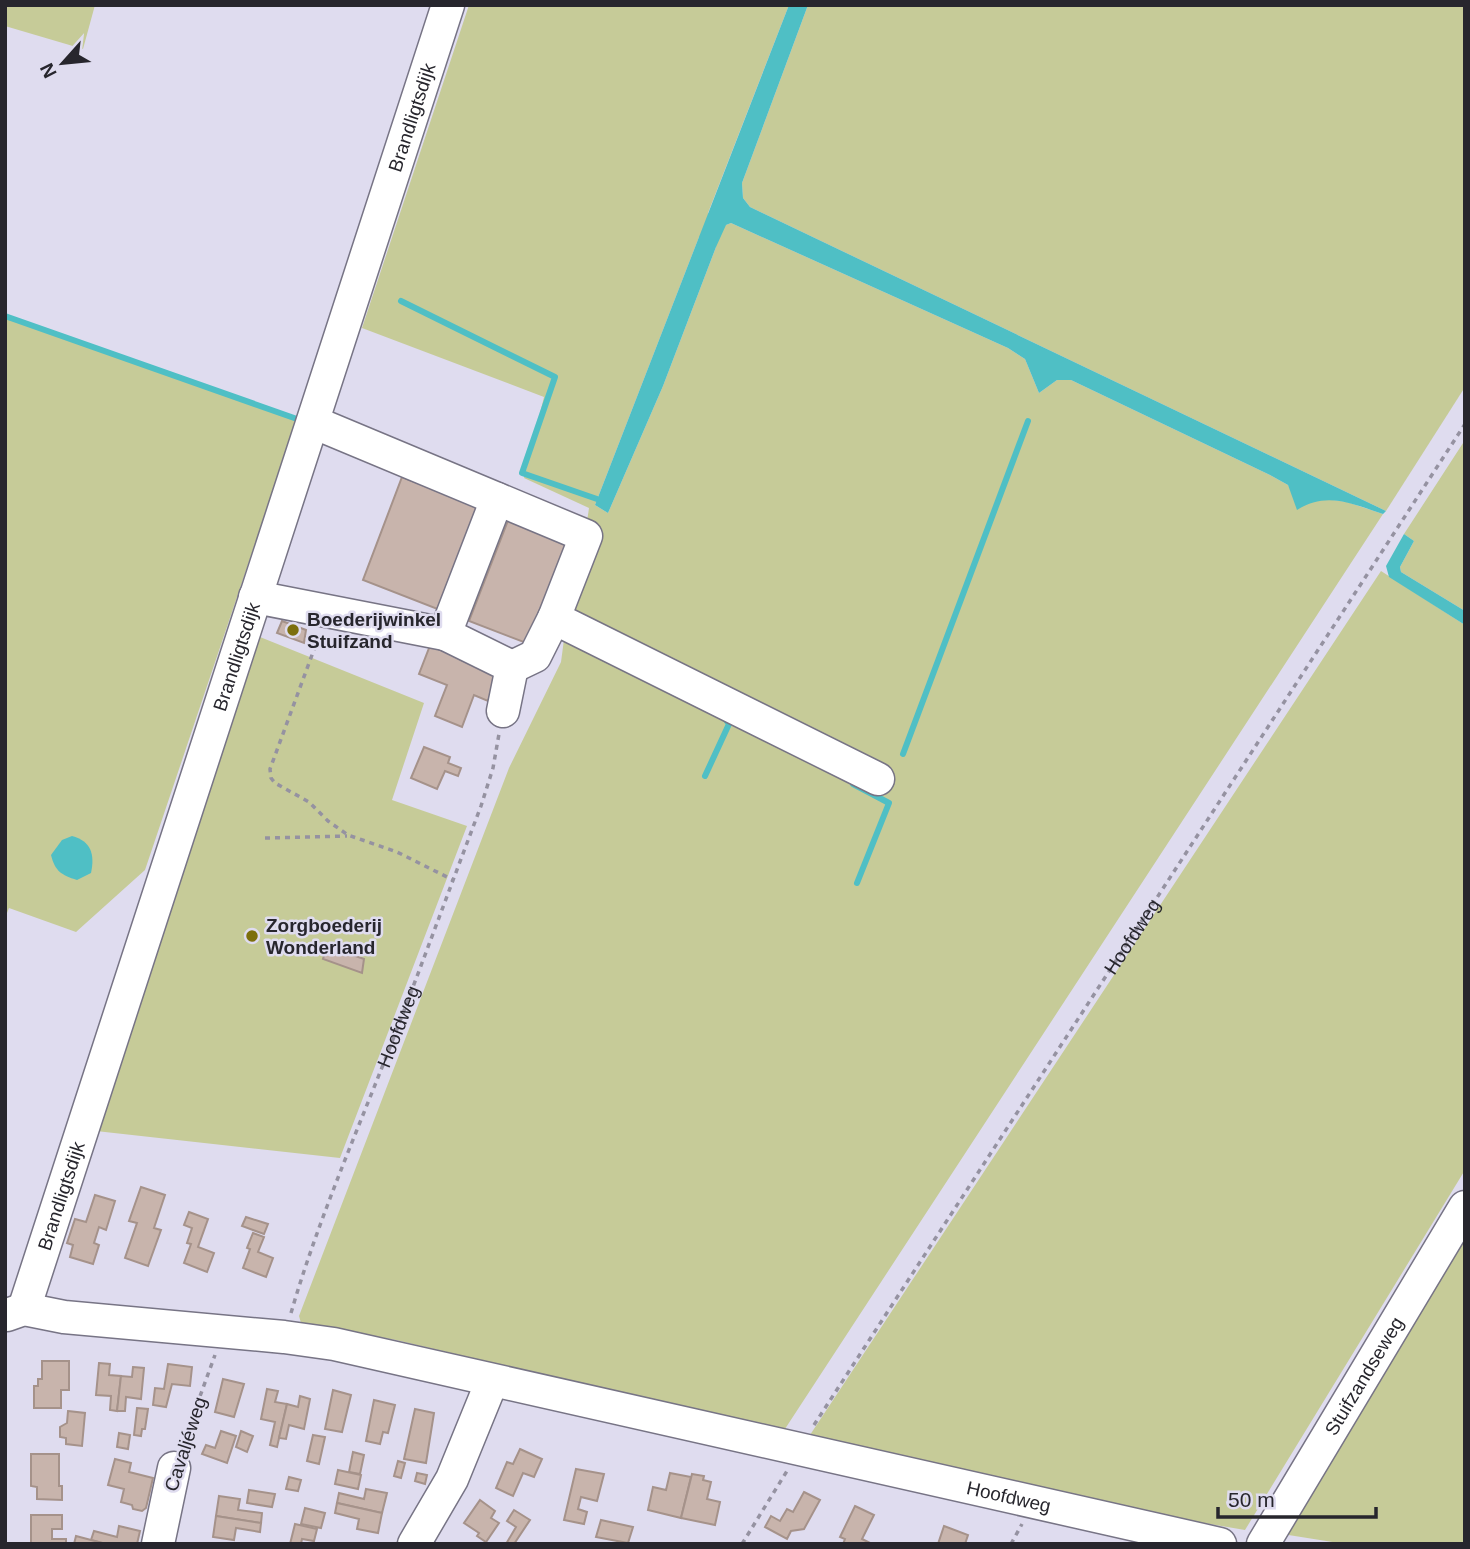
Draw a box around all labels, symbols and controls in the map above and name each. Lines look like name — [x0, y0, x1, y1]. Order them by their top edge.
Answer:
north arrow — [28, 28, 98, 98]
text: N — [36, 60, 61, 81]
street label: Brandligtsdijk — [384, 60, 440, 175]
street label: Brandligtsdijk — [209, 599, 264, 714]
place label: Boederijwinkel Stuifzand — [307, 609, 441, 652]
marker: Boederijwinkel Stuifzand — [285, 622, 301, 638]
street label: Hoofdweg — [1100, 895, 1164, 978]
place label: Zorgboederij Wonderland — [266, 915, 382, 958]
marker: Zorgboederij Wonderland — [244, 928, 260, 944]
street label: Hoofdweg — [373, 983, 423, 1070]
street label: Brandligtsdijk — [34, 1138, 89, 1253]
street label: Stuifzandseweg — [1321, 1313, 1408, 1439]
street label: Cavaljéweg — [160, 1394, 211, 1494]
scale bar — [1218, 1476, 1376, 1520]
street label: Hoofdweg — [965, 1477, 1053, 1516]
text: 50 m — [1228, 1488, 1275, 1511]

